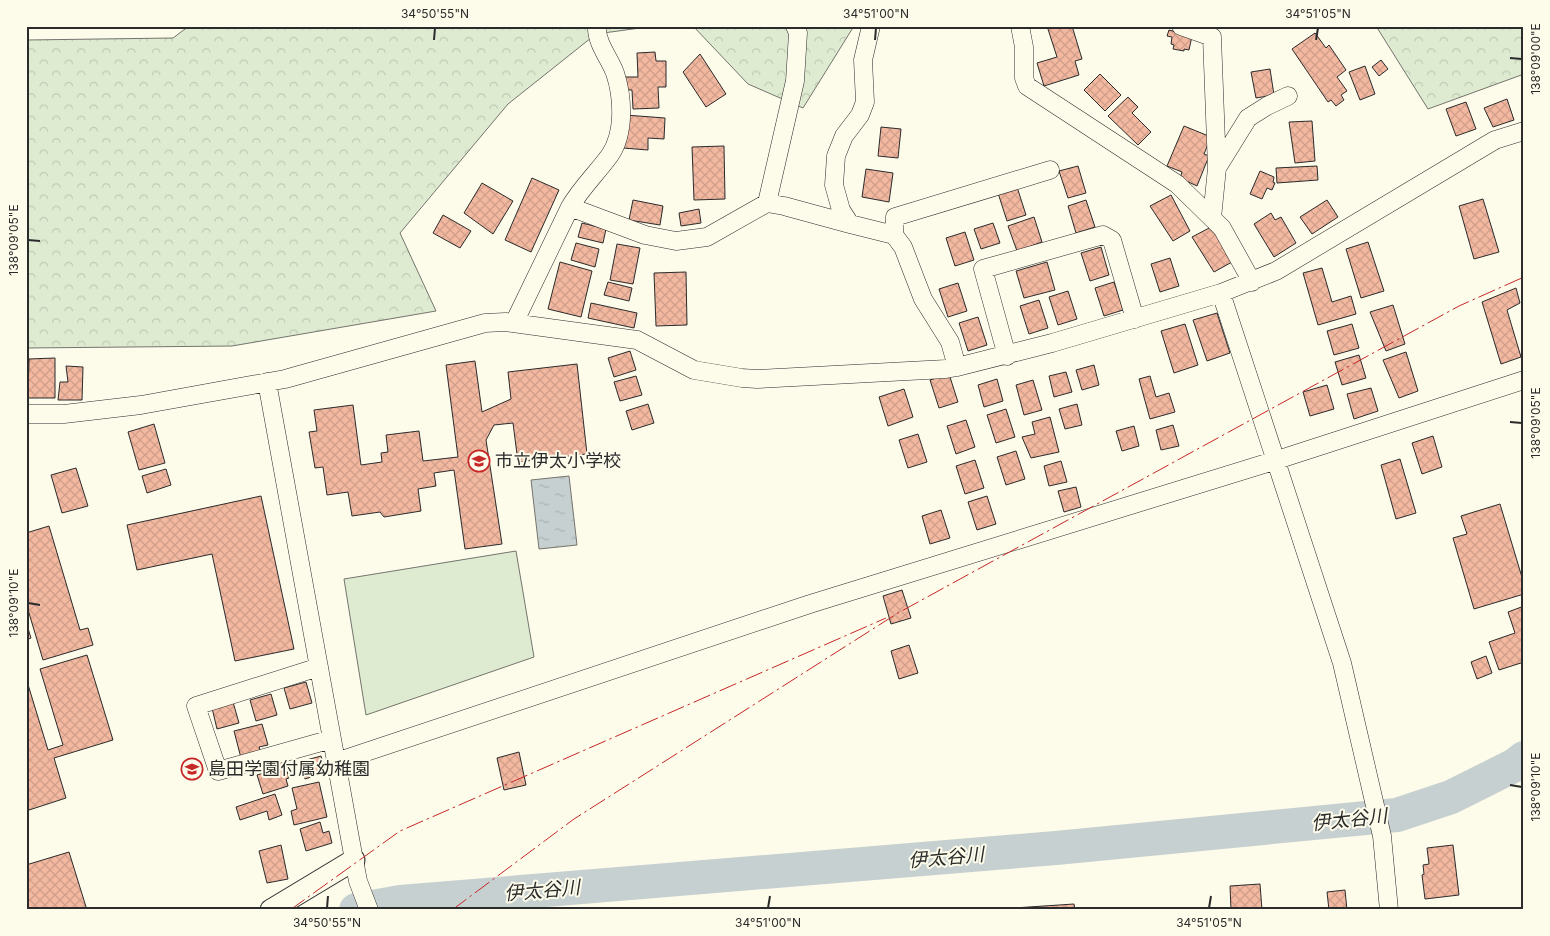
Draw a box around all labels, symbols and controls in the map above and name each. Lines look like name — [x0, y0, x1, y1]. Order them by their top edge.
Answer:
text: 34°50'55"N — [401, 6, 469, 21]
text: 34°51'00"N — [843, 6, 909, 21]
text: 34°51'05"N — [1285, 6, 1351, 21]
text: 138°09'00"E — [1528, 23, 1543, 95]
text: 138°09'05"E — [6, 204, 21, 276]
text: 138°09'05"E — [1528, 387, 1543, 459]
school or university icon: 市立伊太小学校 — [467, 449, 491, 473]
place label: 市立伊太小学校 — [495, 450, 621, 471]
text: 138°09'10"E — [6, 569, 21, 637]
text: 138°09'10"E — [1528, 753, 1543, 821]
school or university icon: 島田学園付属幼稚園 — [180, 757, 204, 781]
place label: 島田学園付属幼稚園 — [208, 758, 370, 779]
water label: 伊太谷川 — [1310, 804, 1390, 835]
water label: 伊太谷川 — [907, 843, 987, 872]
water label: 伊太谷川 — [503, 876, 583, 905]
text: 34°50'55"N — [293, 915, 361, 930]
text: 34°51'00"N — [735, 915, 801, 930]
text: 34°51'05"N — [1176, 915, 1242, 930]

